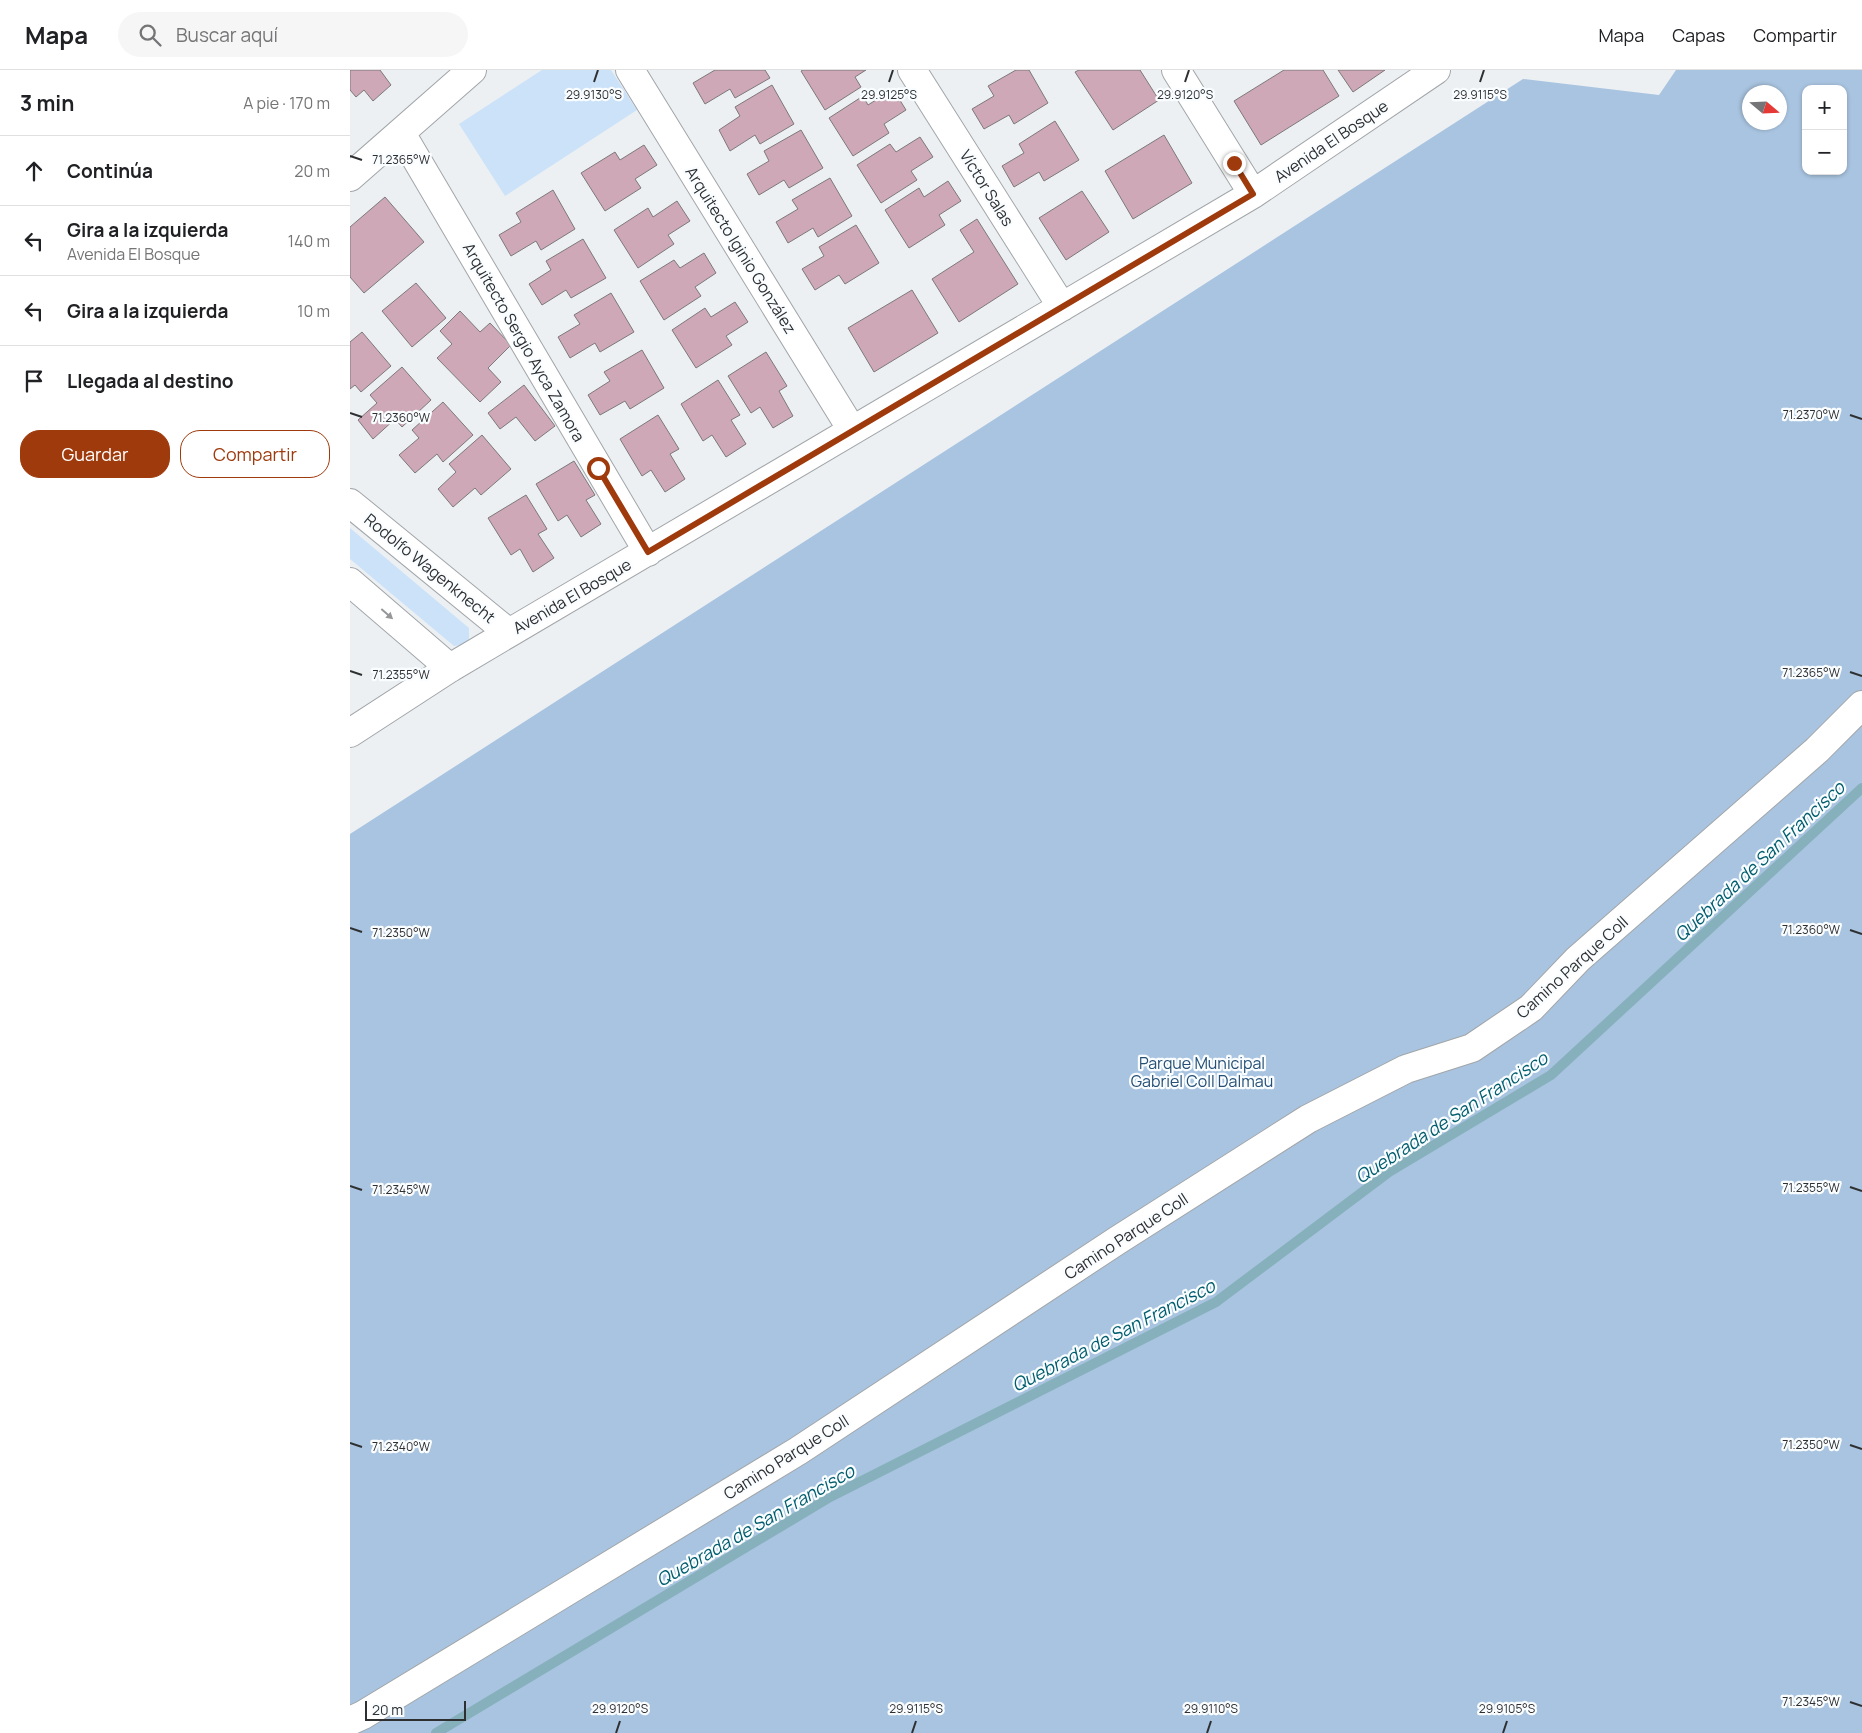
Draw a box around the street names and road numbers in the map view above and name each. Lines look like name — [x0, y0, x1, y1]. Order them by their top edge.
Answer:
street label: Avenida El Bosque — [1270, 95, 1392, 187]
street label: Víctor Salas — [955, 146, 1019, 230]
street label: Arquitecto Iginio González — [680, 162, 802, 338]
street label: Arquitecto Sergio Ayca Zamora — [458, 238, 590, 446]
street label: Rodolfo Wagenknecht — [360, 508, 500, 628]
street label: Avenida El Bosque — [509, 553, 635, 639]
street label: Camino Parque Coll — [1511, 911, 1633, 1023]
street label: Camino Parque Coll — [1060, 1188, 1192, 1284]
street label: Camino Parque Coll — [719, 1410, 853, 1504]

